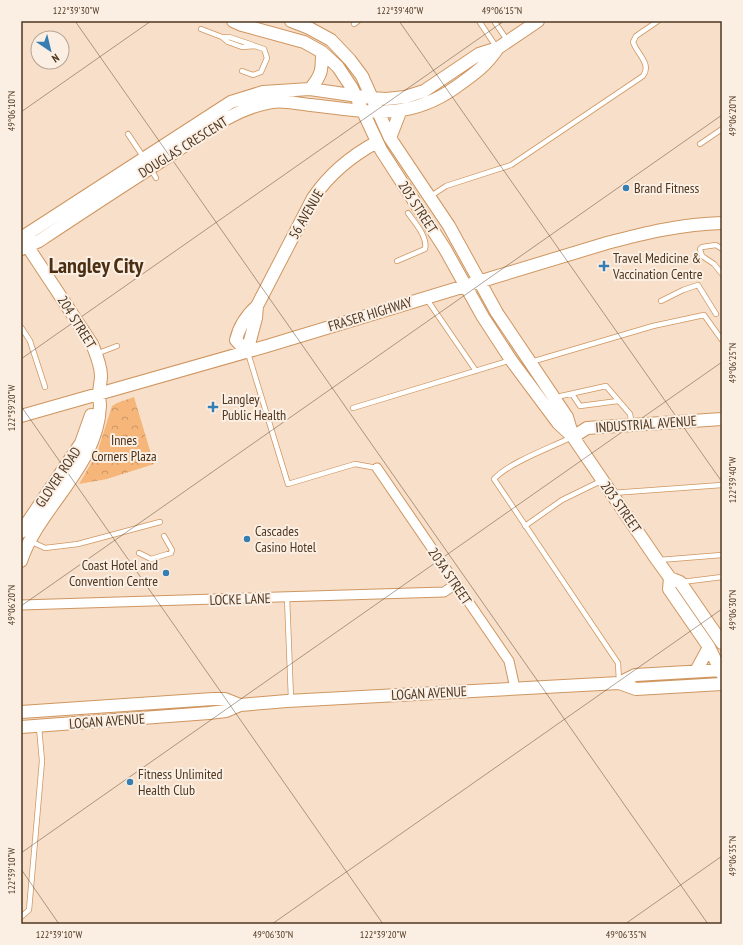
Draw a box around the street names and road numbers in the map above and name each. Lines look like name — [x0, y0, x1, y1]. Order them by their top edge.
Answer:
street label: DOUGLAS CRESCENT — [135, 112, 232, 182]
street label: 203 STREET — [394, 177, 442, 237]
street label: 56 AVENUE — [285, 186, 327, 242]
street label: 204 STREET — [54, 292, 101, 352]
street label: FRASER HIGHWAY — [326, 293, 415, 335]
street label: INDUSTRIAL AVENUE — [595, 411, 697, 437]
street label: GLOVER ROAD — [31, 443, 85, 511]
street label: 203 STREET — [597, 478, 646, 537]
street label: 203A STREET — [424, 544, 476, 609]
street label: LOCKE LANE — [209, 589, 271, 609]
street label: LOGAN AVENUE — [391, 682, 467, 704]
street label: LOGAN AVENUE — [69, 709, 145, 733]

